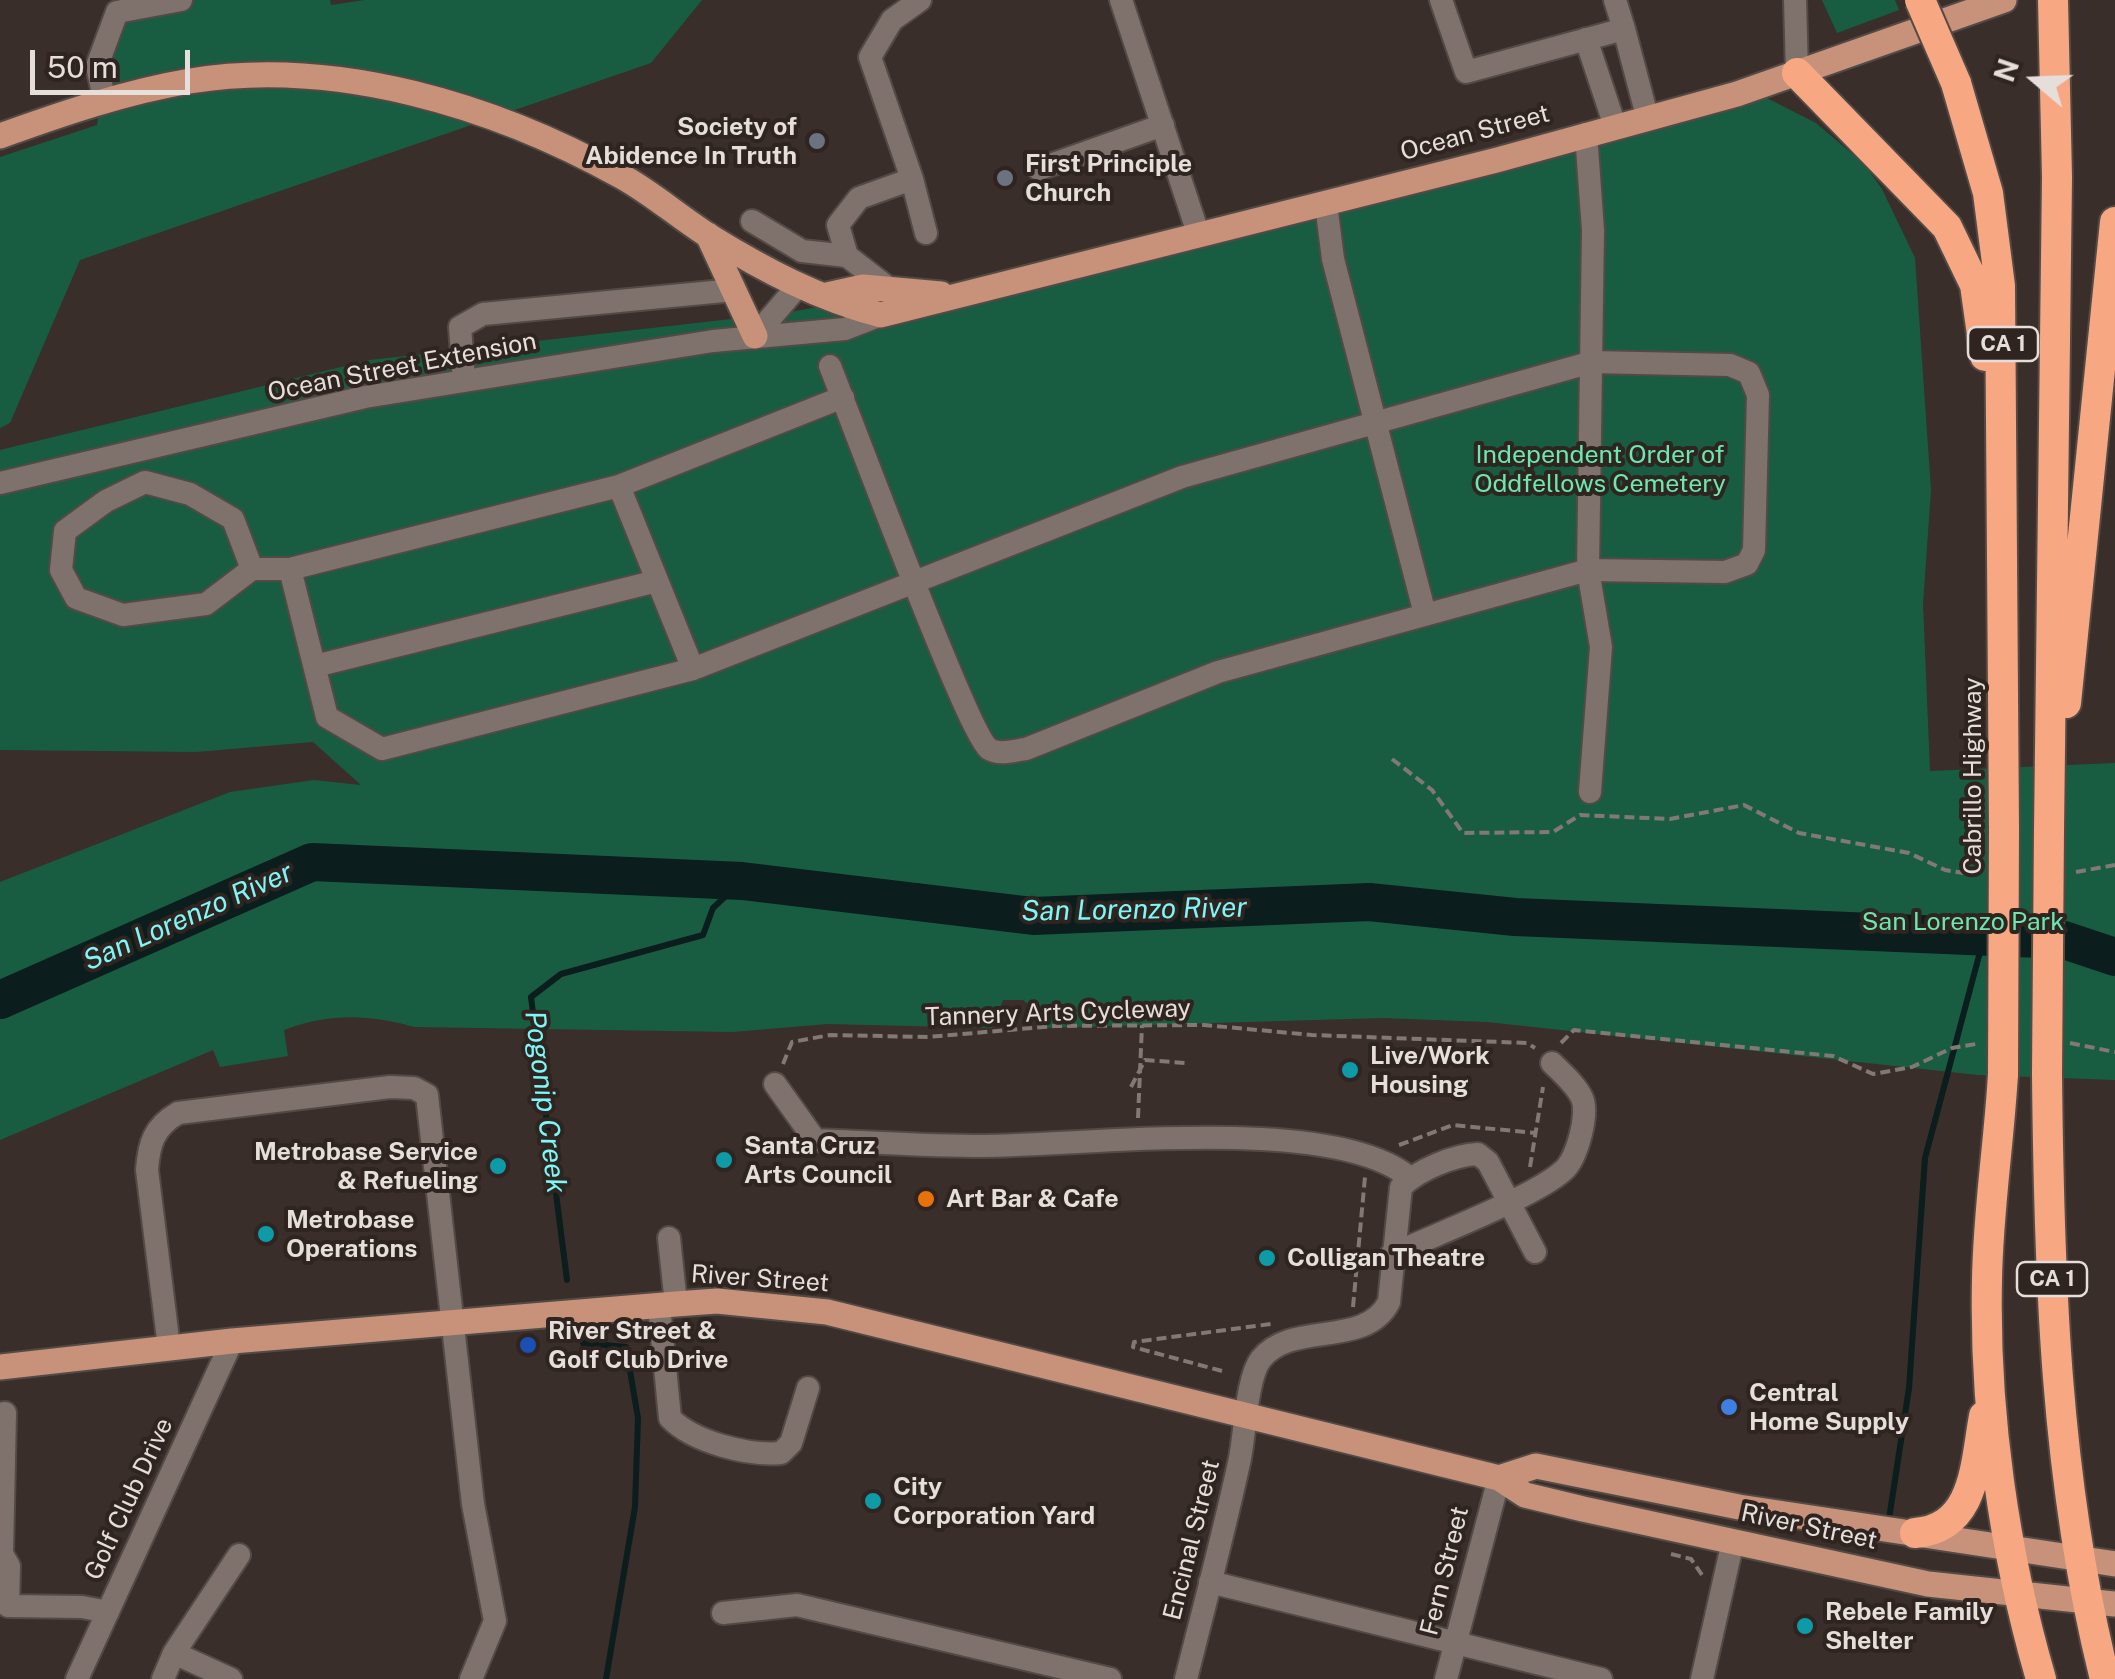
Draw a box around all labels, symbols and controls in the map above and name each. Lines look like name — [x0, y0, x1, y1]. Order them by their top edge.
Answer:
scale bar — [35, 30, 195, 92]
north arrow — [1985, 30, 2085, 130]
text: 50 m — [47, 49, 118, 85]
text: N — [1987, 54, 2025, 86]
street label: Ocean Street — [1397, 99, 1553, 167]
place label: Society of Abidence In Truth — [585, 112, 797, 171]
marker: Society of Abidence In Truth — [806, 130, 828, 152]
place label: First Principle Church — [1025, 149, 1192, 208]
marker: First Principle Church — [994, 167, 1016, 189]
street label: Ocean Street Extension — [265, 326, 539, 408]
road number: CA 1 — [1968, 327, 2038, 361]
park label: Independent Order of Oddfellows Cemetery — [1474, 440, 1726, 499]
street label: Cabrillo Highway — [1958, 677, 1988, 875]
water label: San Lorenzo River — [78, 856, 298, 978]
water label: San Lorenzo River — [1021, 891, 1247, 929]
park label: San Lorenzo Park — [1862, 907, 2064, 937]
street label: Tannery Arts Cycleway — [925, 993, 1191, 1033]
water label: Pogonip Creek — [517, 1009, 573, 1195]
place label: Live/Work Housing — [1370, 1041, 1490, 1100]
marker: Live/Work Housing — [1339, 1059, 1361, 1081]
place label: Santa Cruz Arts Council — [744, 1131, 892, 1190]
place label: Metrobase Service & Refueling — [254, 1137, 478, 1196]
marker: Santa Cruz Arts Council — [713, 1149, 735, 1171]
marker: Metrobase Service & Refueling — [487, 1155, 509, 1177]
place label: Art Bar & Cafe — [946, 1184, 1119, 1214]
marker: Art Bar & Cafe — [915, 1188, 937, 1210]
place label: Metrobase Operations — [286, 1205, 417, 1264]
marker: Metrobase Operations — [255, 1223, 277, 1245]
place label: Colligan Theatre — [1287, 1243, 1485, 1273]
marker: Colligan Theatre — [1256, 1247, 1278, 1269]
street label: River Street — [690, 1259, 830, 1299]
road number: CA 1 — [2017, 1262, 2087, 1296]
place label: River Street & Golf Club Drive — [548, 1316, 728, 1375]
marker: River Street & Golf Club Drive — [517, 1334, 539, 1356]
place label: Central Home Supply — [1749, 1378, 1909, 1437]
marker: Central Home Supply — [1718, 1396, 1740, 1418]
street label: Golf Club Drive — [78, 1413, 180, 1585]
street label: Encinal Street — [1158, 1457, 1226, 1623]
place label: City Corporation Yard — [893, 1472, 1095, 1531]
marker: City Corporation Yard — [862, 1490, 884, 1512]
street label: River Street — [1738, 1498, 1880, 1556]
street label: Fern Street — [1414, 1503, 1476, 1639]
place label: Rebele Family Shelter — [1825, 1597, 1994, 1656]
marker: Rebele Family Shelter — [1794, 1615, 1816, 1637]

